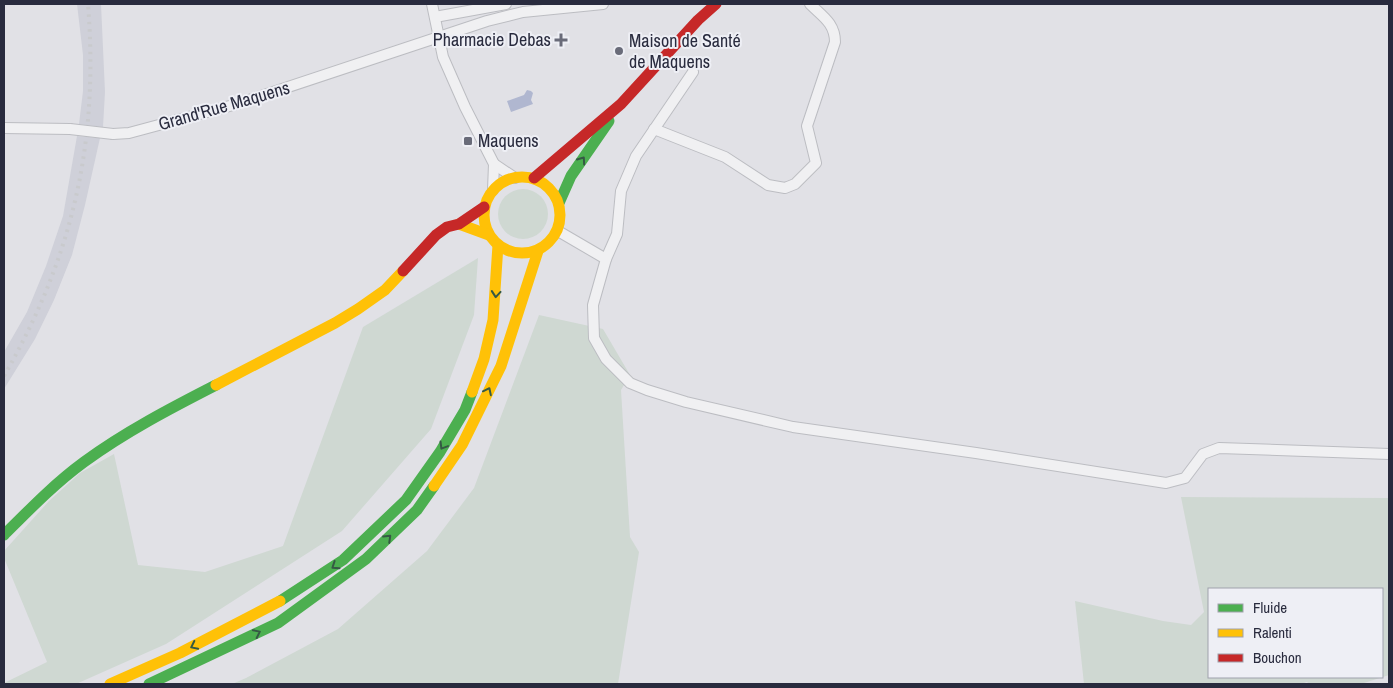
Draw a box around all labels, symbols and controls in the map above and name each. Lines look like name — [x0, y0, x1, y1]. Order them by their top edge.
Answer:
place label: Pharmacie Debas — [433, 27, 551, 52]
place label: Maison de Santé de Maquens — [629, 28, 741, 74]
marker: Pharmacie Debas — [555, 34, 567, 46]
marker: Maison de Santé de Maquens — [613, 45, 625, 57]
street label: Grand'Rue Maquens — [155, 75, 293, 136]
place label: Maquens — [478, 128, 539, 153]
marker: Maquens — [462, 135, 474, 147]
one-way arrow — [576, 156, 585, 166]
one-way arrow — [491, 290, 502, 298]
one-way arrow — [482, 387, 492, 396]
one-way arrow — [440, 441, 450, 450]
one-way arrow — [382, 535, 391, 544]
one-way arrow — [331, 560, 341, 569]
legend — [1208, 588, 1383, 678]
text: Fluide — [1253, 597, 1287, 618]
text: Ralenti — [1253, 622, 1292, 643]
one-way arrow — [252, 629, 261, 640]
one-way arrow — [190, 640, 199, 650]
text: Bouchon — [1253, 647, 1302, 668]

